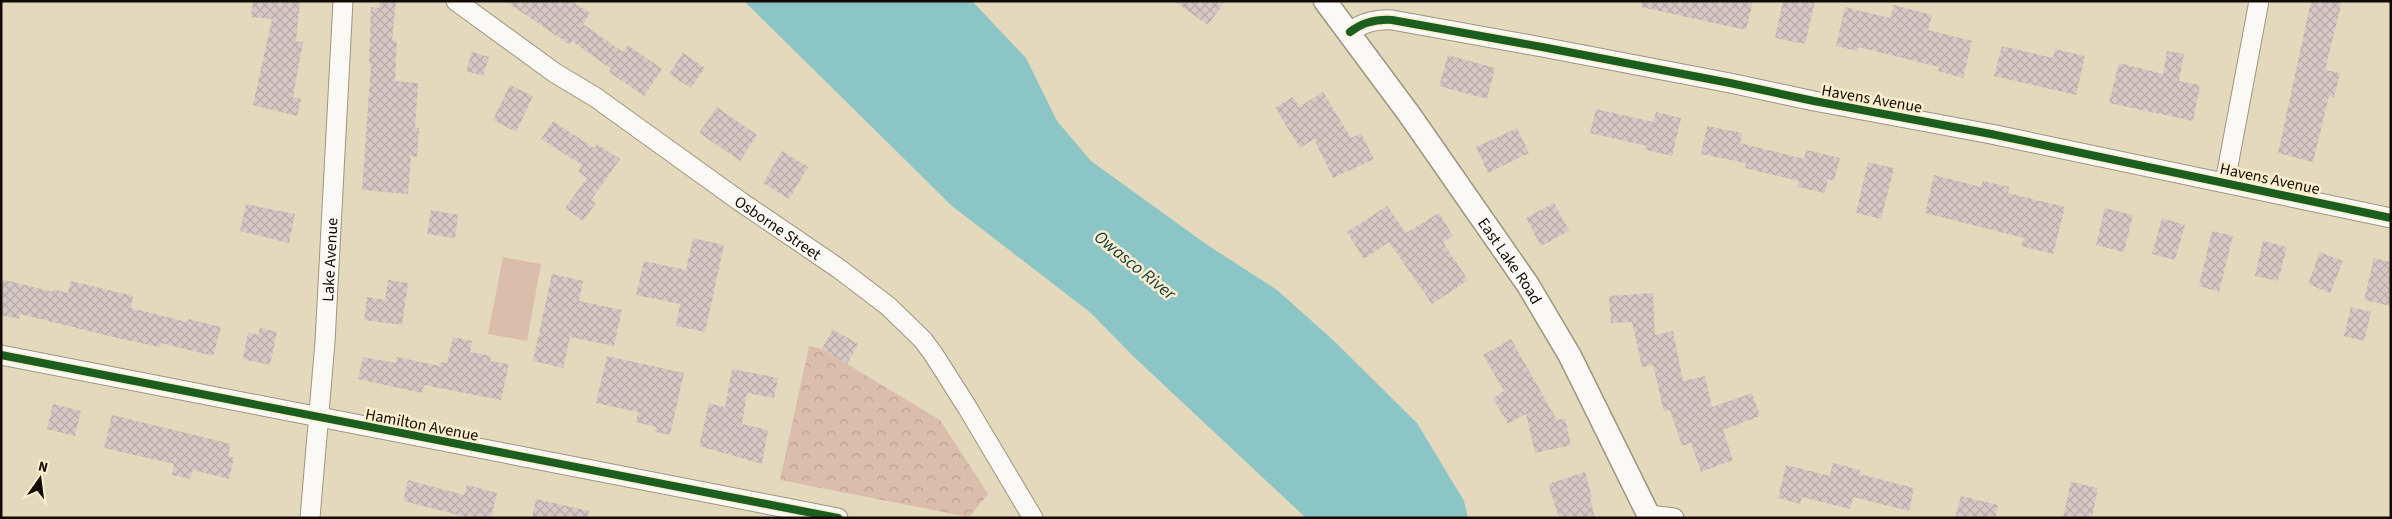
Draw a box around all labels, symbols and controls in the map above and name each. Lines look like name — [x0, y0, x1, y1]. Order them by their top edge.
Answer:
street label: Havens Avenue — [1820, 79, 1924, 119]
street label: Havens Avenue — [2218, 158, 2322, 200]
street label: Osborne Street — [730, 191, 826, 266]
street label: East Lake Road — [1472, 213, 1547, 308]
street label: Lake Avenue — [317, 217, 344, 302]
water label: Owasco River — [1089, 225, 1181, 307]
street label: Hamilton Avenue — [363, 403, 480, 447]
north arrow — [15, 454, 65, 504]
text: N — [36, 457, 50, 478]

